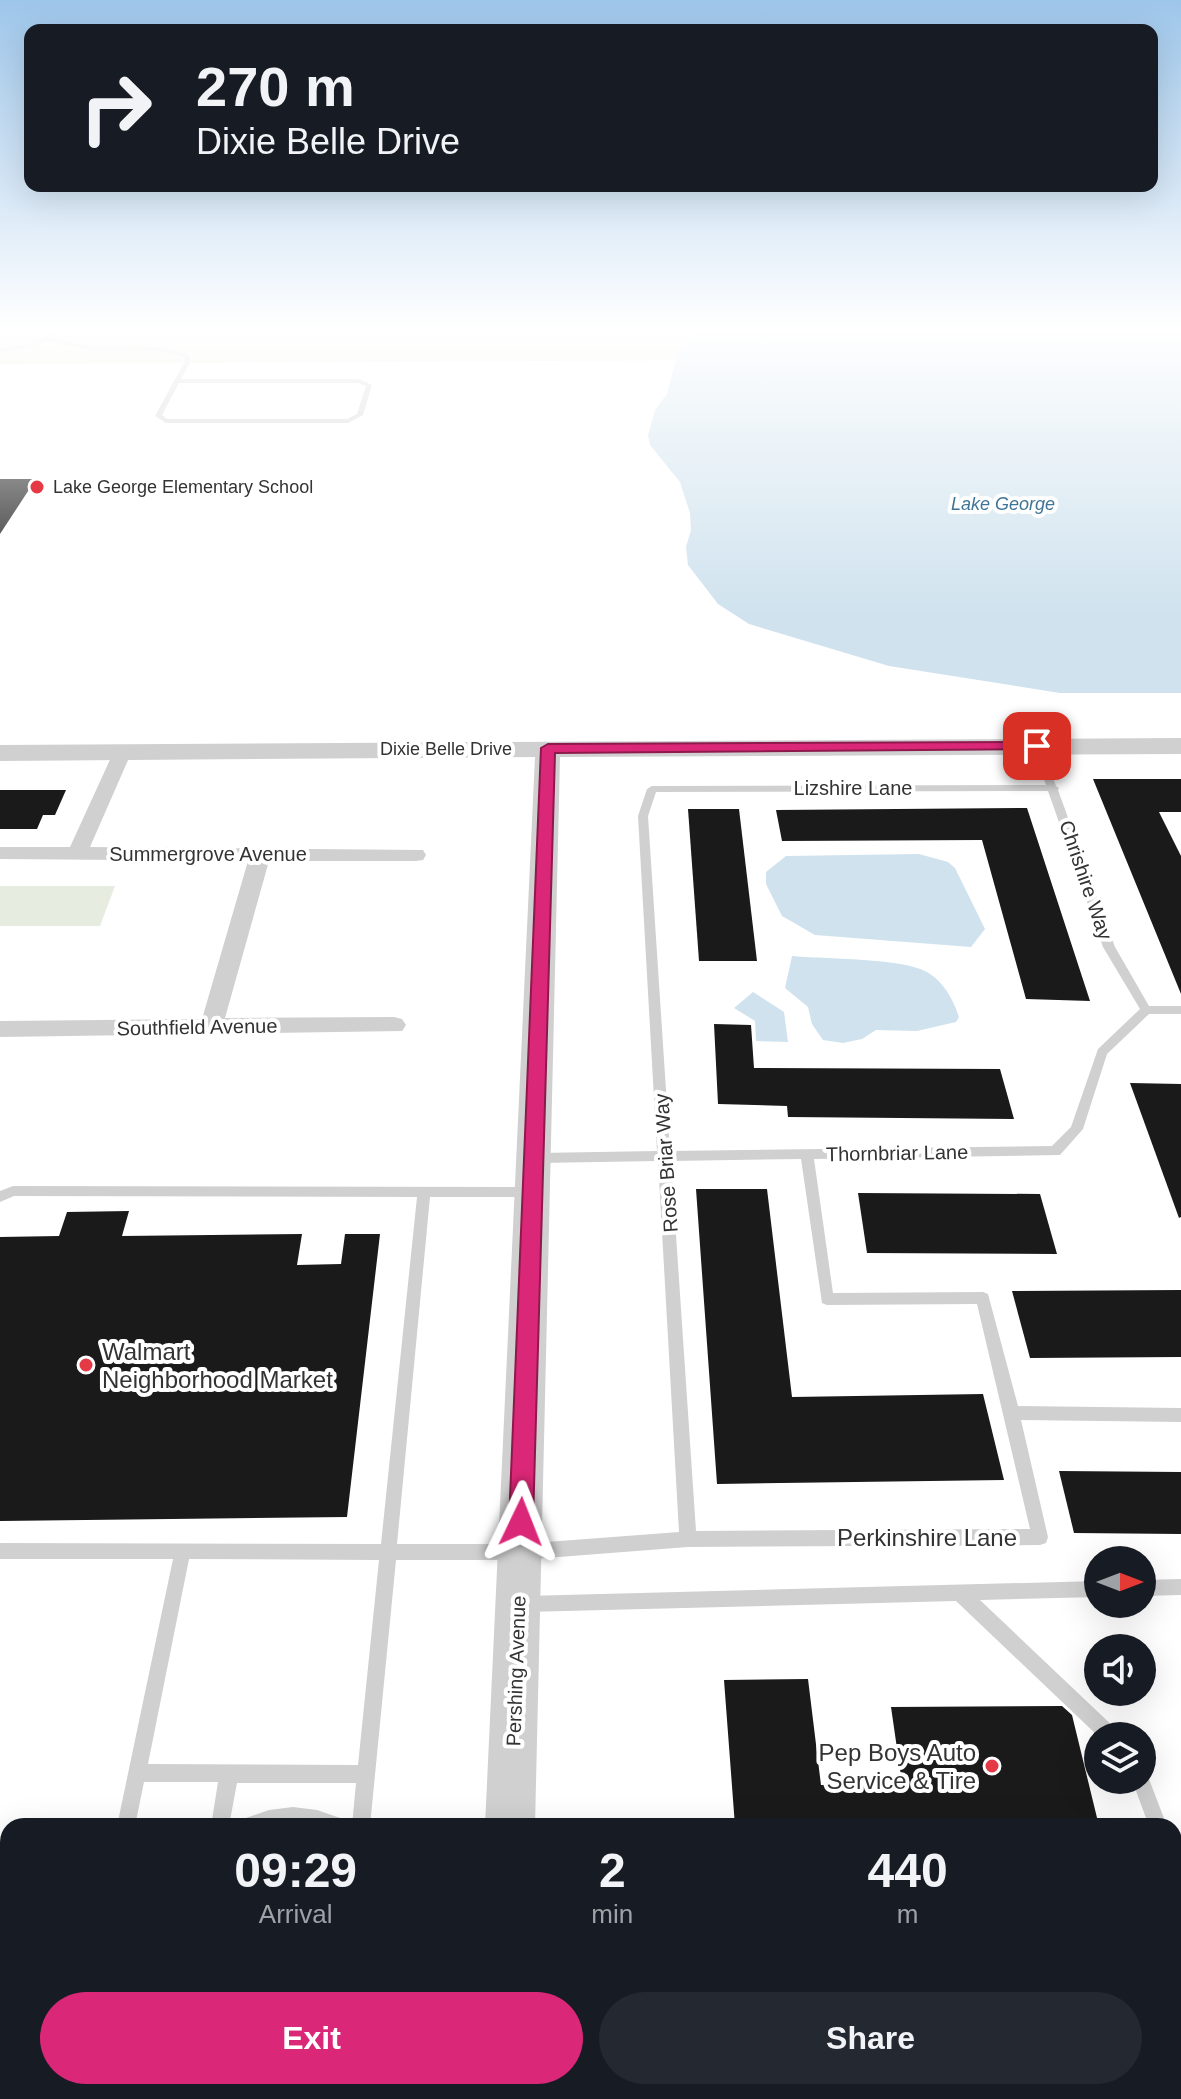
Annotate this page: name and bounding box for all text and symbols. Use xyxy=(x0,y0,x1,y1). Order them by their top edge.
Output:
text: 270 m xyxy=(196,55,355,118)
icon: right xyxy=(64,56,168,160)
text: Dixie Belle Drive xyxy=(196,121,460,162)
place label: Lake George Elementary School xyxy=(53,477,313,497)
marker: Lake George Elementary School xyxy=(28,478,46,496)
water label: Lake George xyxy=(951,494,1055,514)
pin xyxy=(1003,712,1071,780)
icon: arrive xyxy=(1015,724,1059,768)
street label: Dixie Belle Drive xyxy=(380,739,512,759)
street label: Lizshire Lane xyxy=(794,777,912,799)
street label: Chrishire Way xyxy=(1055,817,1117,943)
street label: Summergrove Avenue xyxy=(109,843,307,865)
street label: Southfield Avenue xyxy=(116,1015,278,1039)
street label: Rose Briar Way xyxy=(650,1093,682,1233)
street label: Thornbriar Lane xyxy=(826,1141,968,1165)
place label: Walmart Neighborhood Market xyxy=(102,1338,333,1393)
marker: Walmart Neighborhood Market xyxy=(77,1356,95,1374)
position arrow xyxy=(479,1480,563,1564)
street label: Perkinshire Lane xyxy=(837,1524,1017,1551)
north arrow xyxy=(1084,1546,1156,1618)
map controls xyxy=(1084,1546,1156,1794)
street label: Pershing Avenue xyxy=(502,1595,530,1747)
button: sound xyxy=(1084,1634,1156,1706)
button: layers xyxy=(1084,1722,1156,1794)
place label: Pep Boys Auto Service & Tire xyxy=(819,1739,976,1794)
marker: Pep Boys Auto Service & Tire xyxy=(983,1757,1001,1775)
text: 09:29 xyxy=(234,1844,357,1897)
text: 2 xyxy=(599,1844,626,1897)
text: 440 xyxy=(868,1844,948,1897)
text: Arrival xyxy=(259,1899,333,1929)
text: min xyxy=(591,1899,633,1929)
text: m xyxy=(897,1899,918,1929)
button: Exit xyxy=(40,1992,583,2084)
button: Share xyxy=(599,1992,1142,2084)

